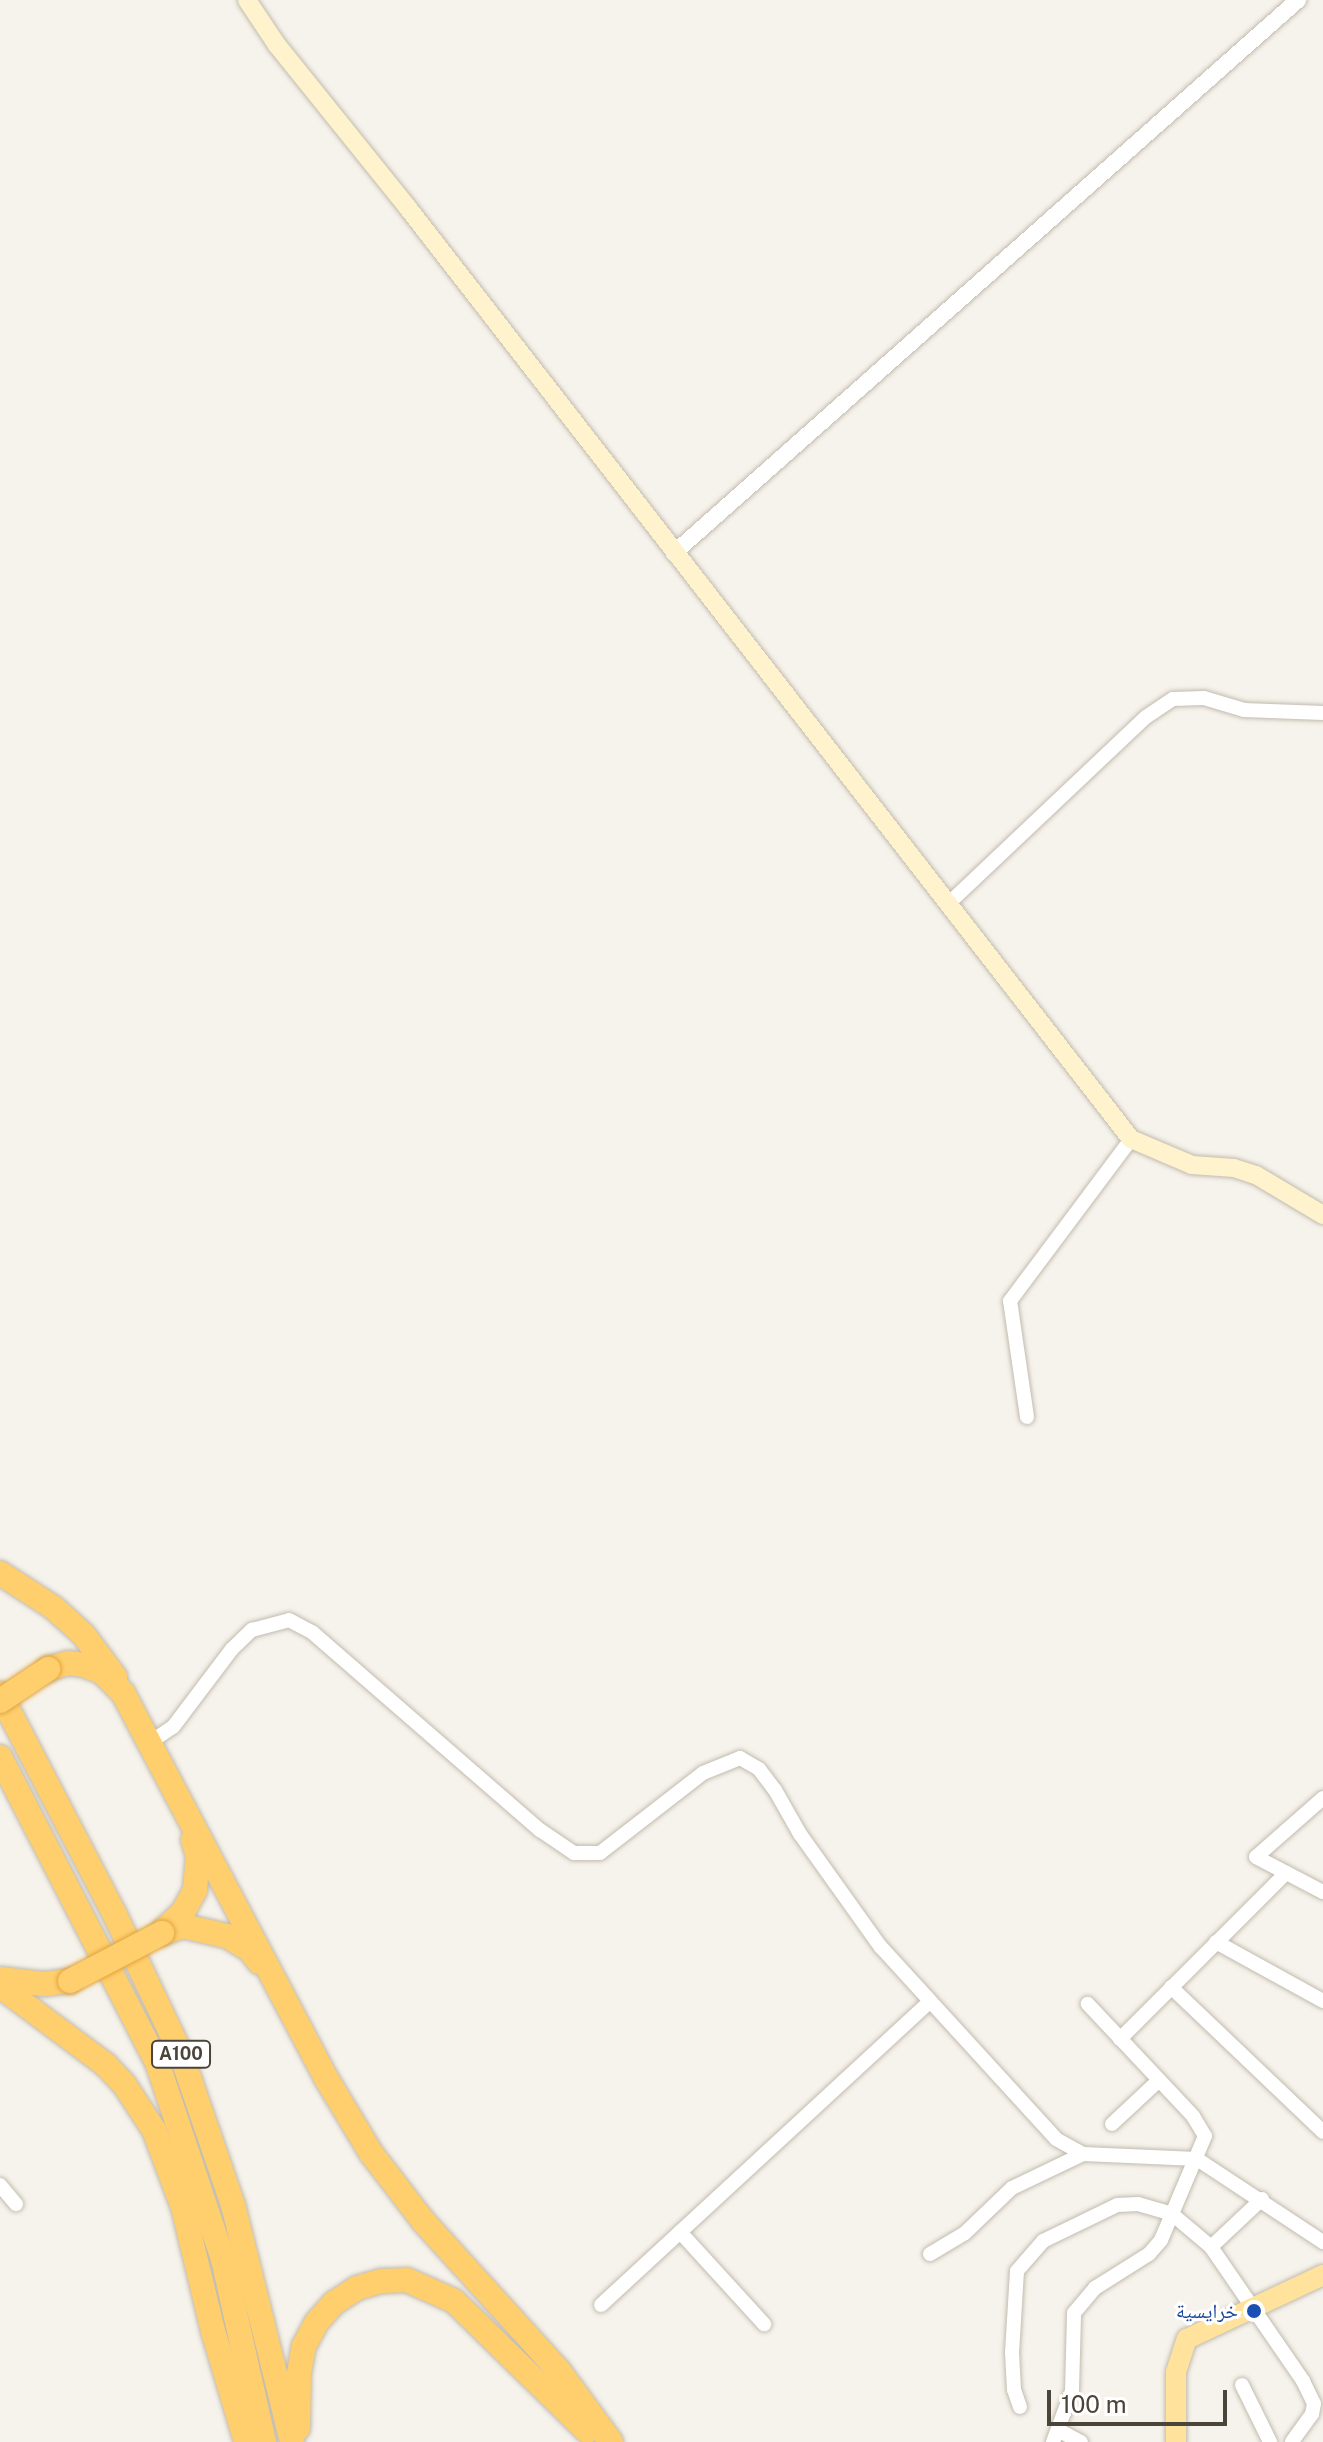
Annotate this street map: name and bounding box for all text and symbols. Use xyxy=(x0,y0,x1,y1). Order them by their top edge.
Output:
road number: A100 xyxy=(151,2040,211,2068)
place label: خرايسية xyxy=(1176,2299,1238,2323)
marker: خرايسية xyxy=(1245,2302,1263,2320)
scale bar xyxy=(1051,2374,1231,2424)
text: 100 m xyxy=(1061,2390,1127,2418)

